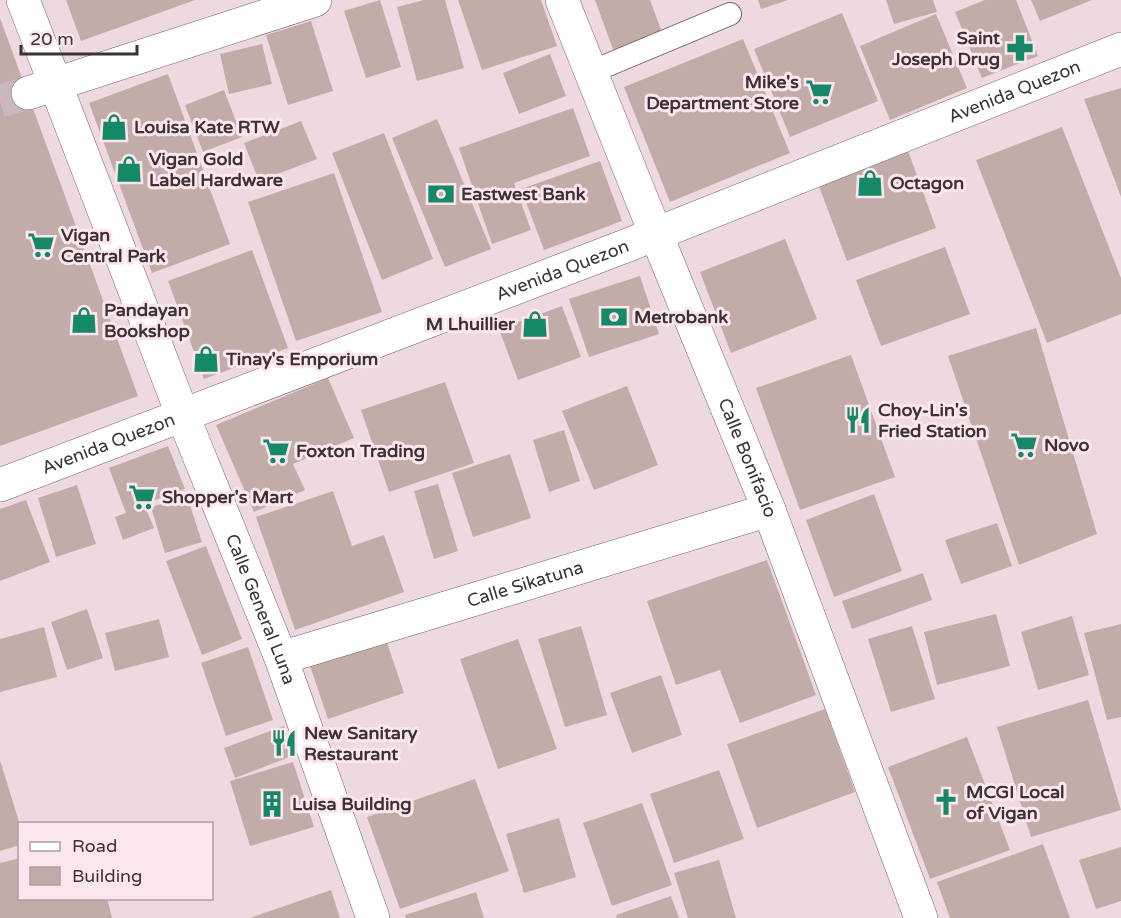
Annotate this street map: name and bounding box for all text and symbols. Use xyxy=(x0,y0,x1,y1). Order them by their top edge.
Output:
scale bar xyxy=(21,18,136,56)
place label: Saint Joseph Drug xyxy=(891,27,1000,70)
text: 20 m xyxy=(30,28,74,50)
pharmacy icon: Saint Joseph Drug xyxy=(1005,33,1035,63)
street label: Avenida Quezon xyxy=(945,55,1084,128)
place label: Mike's Department Store xyxy=(646,71,799,114)
supermarket icon: Mike's Department Store xyxy=(804,77,834,107)
shop icon: Louisa Kate RTW xyxy=(99,112,129,142)
place label: Louisa Kate RTW xyxy=(134,116,281,138)
place label: Vigan Gold Label Hardware xyxy=(149,148,283,191)
shop icon: Vigan Gold Label Hardware xyxy=(114,154,144,184)
shop icon: Octagon xyxy=(855,168,885,198)
place label: Octagon xyxy=(890,172,964,194)
bank icon: Eastwest Bank xyxy=(426,179,456,209)
place label: Eastwest Bank xyxy=(461,183,586,205)
place label: Vigan Central Park xyxy=(61,224,166,267)
supermarket icon: Vigan Central Park xyxy=(26,230,56,260)
street label: Avenida Quezon xyxy=(493,235,632,305)
place label: Pandayan Bookshop xyxy=(104,299,190,342)
bank icon: Metrobank xyxy=(599,302,629,332)
shop icon: Pandayan Bookshop xyxy=(69,305,99,335)
place label: Metrobank xyxy=(634,306,728,328)
shop icon: M Lhuillier xyxy=(520,309,550,339)
place label: M Lhuillier xyxy=(426,313,516,335)
shop icon: Tinay's Emporium xyxy=(191,344,221,374)
place label: Tinay's Emporium xyxy=(225,348,378,370)
street label: Calle Bonifacio xyxy=(713,395,782,521)
place label: Choy-Lin's Fried Station xyxy=(878,399,987,442)
restaurant icon: Choy-Lin's Fried Station xyxy=(843,405,873,435)
street label: Avenida Quezon xyxy=(39,408,178,479)
supermarket icon: Novo xyxy=(1009,430,1039,460)
place label: Novo xyxy=(1044,434,1089,456)
supermarket icon: Foxton Trading xyxy=(261,436,291,466)
place label: Foxton Trading xyxy=(296,440,425,462)
supermarket icon: Shopper's Mart xyxy=(127,482,157,512)
place label: Shopper's Mart xyxy=(162,486,293,508)
street label: Calle General Luna xyxy=(221,531,300,687)
street label: Calle Sikatuna xyxy=(464,556,586,612)
place label: New Sanitary Restaurant xyxy=(304,722,418,765)
restaurant icon: New Sanitary Restaurant xyxy=(269,728,299,758)
place label: MCGI Local of Vigan xyxy=(966,781,1064,824)
church icon: MCGI Local of Vigan xyxy=(931,787,961,817)
building icon: Luisa Building xyxy=(257,789,287,819)
place label: Luisa Building xyxy=(292,793,412,815)
legend xyxy=(18,822,213,900)
text: Road xyxy=(72,835,117,857)
text: Building xyxy=(72,865,142,887)

